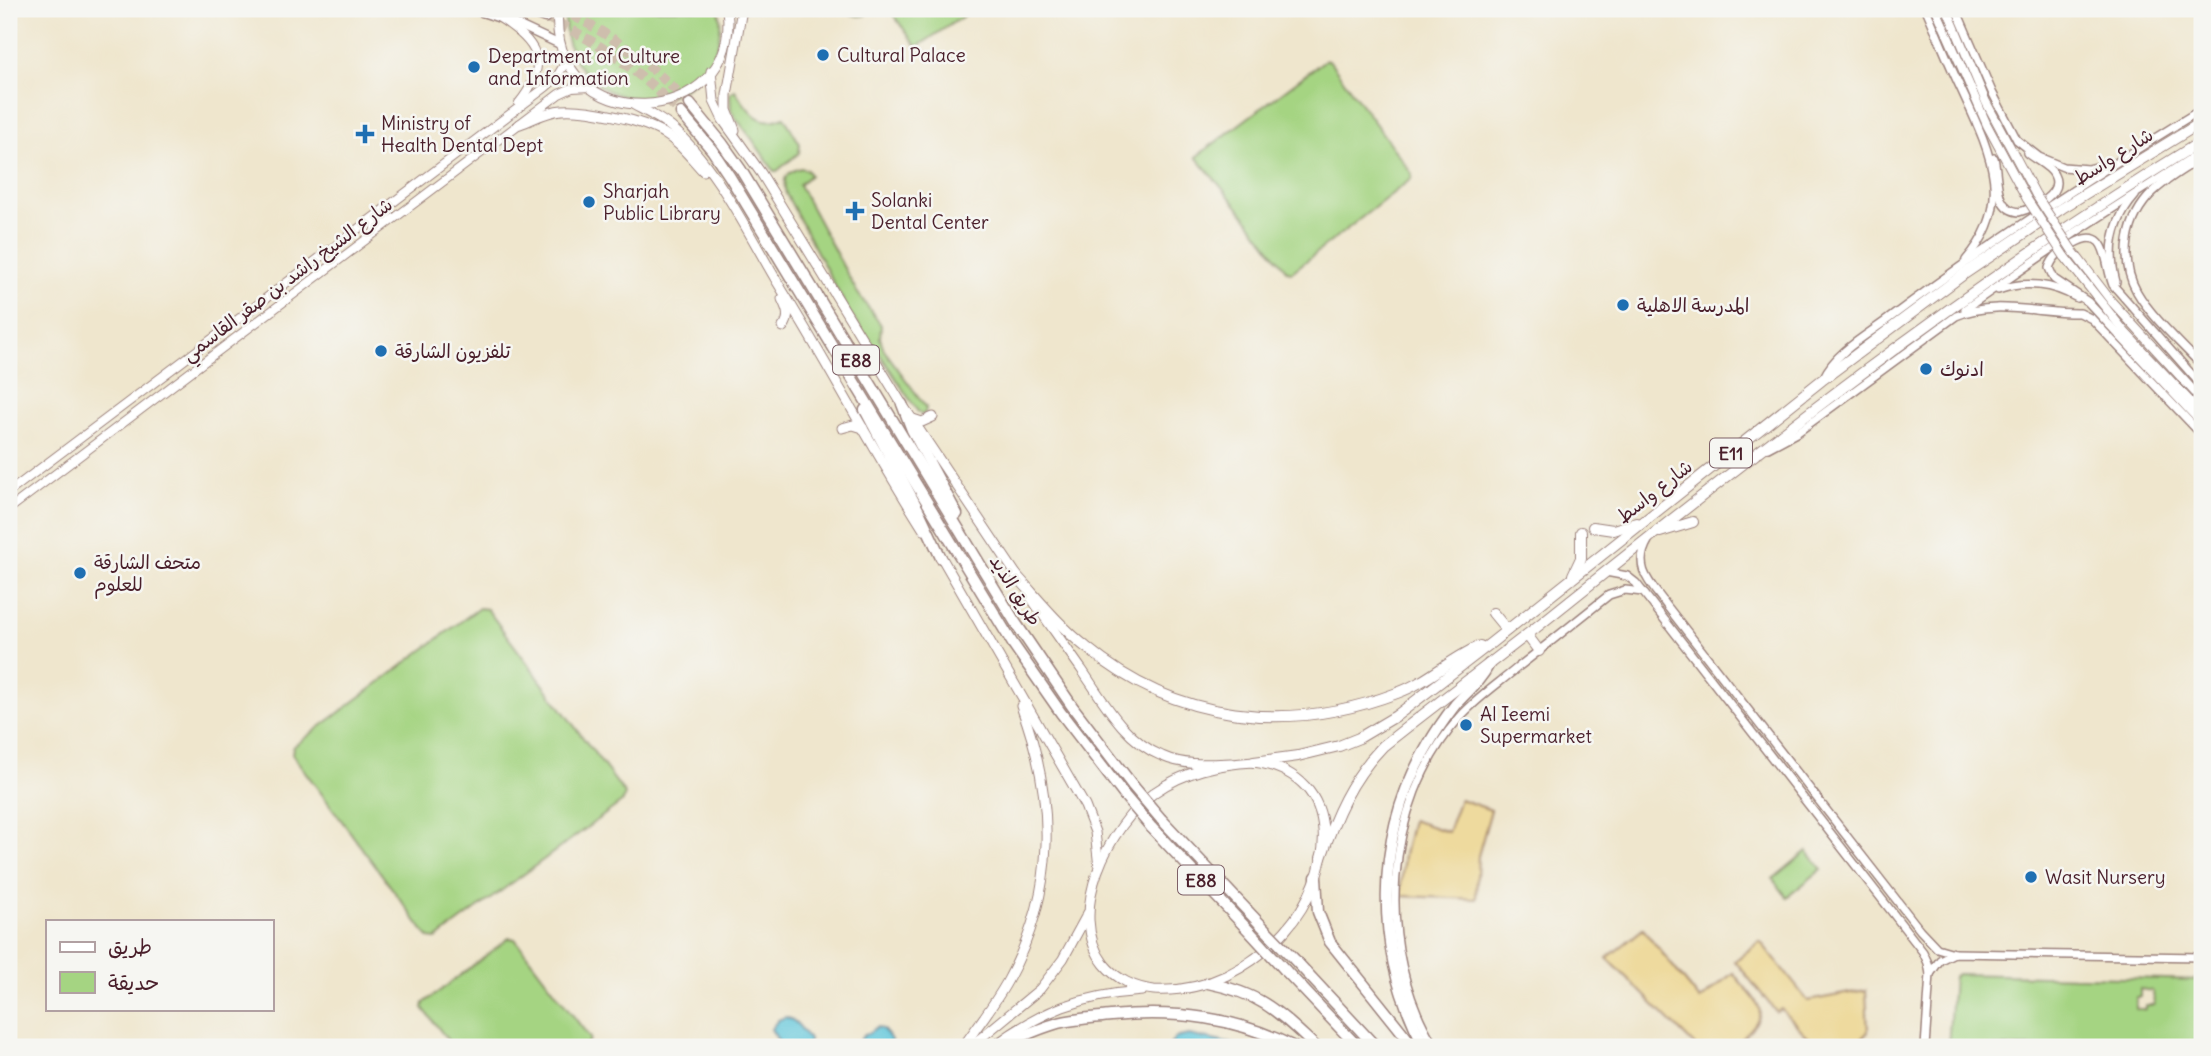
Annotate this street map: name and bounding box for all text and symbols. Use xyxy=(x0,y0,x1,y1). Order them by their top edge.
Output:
place label: Cultural Palace xyxy=(837,43,966,67)
place label: Department of Culture and Information xyxy=(488,44,680,90)
marker: Cultural Palace xyxy=(815,47,831,63)
marker: Department of Culture and Information xyxy=(466,59,482,75)
place label: Ministry of Health Dental Dept xyxy=(381,111,543,157)
street label: شارع واسط xyxy=(2069,122,2159,192)
marker: Ministry of Health Dental Dept xyxy=(355,124,375,144)
place label: Sharjah Public Library xyxy=(603,179,721,225)
place label: Solanki Dental Center xyxy=(871,188,989,234)
street label: شارع الشيخ راشد بن صقر القاسمي xyxy=(177,192,400,370)
marker: Sharjah Public Library xyxy=(581,194,597,210)
marker: Solanki Dental Center xyxy=(845,201,865,221)
place label: المدرسة الاهلية xyxy=(1637,293,1749,317)
marker: المدرسة الاهلية xyxy=(1615,297,1631,313)
place label: تلفزيون الشارقة xyxy=(395,339,511,364)
marker: تلفزيون الشارقة xyxy=(373,343,389,359)
road number: E88 xyxy=(833,346,879,374)
place label: ادنوك xyxy=(1940,357,1984,381)
marker: ادنوك xyxy=(1918,361,1934,377)
road number: E11 xyxy=(1710,438,1752,467)
street label: شارع واسط xyxy=(1611,454,1698,530)
place label: متحف الشارقة للعلوم xyxy=(94,550,201,599)
street label: طريق الذيد xyxy=(985,550,1047,630)
marker: متحف الشارقة للعلوم xyxy=(72,565,88,581)
place label: Al Ieemi Supermarket xyxy=(1480,702,1592,748)
marker: Al Ieemi Supermarket xyxy=(1458,717,1474,733)
place label: Wasit Nursery xyxy=(2045,865,2166,889)
road number: E88 xyxy=(1178,866,1224,894)
marker: Wasit Nursery xyxy=(2023,869,2039,885)
legend xyxy=(46,920,273,1010)
text: طريق xyxy=(108,933,152,960)
text: حديقة xyxy=(108,969,159,996)

